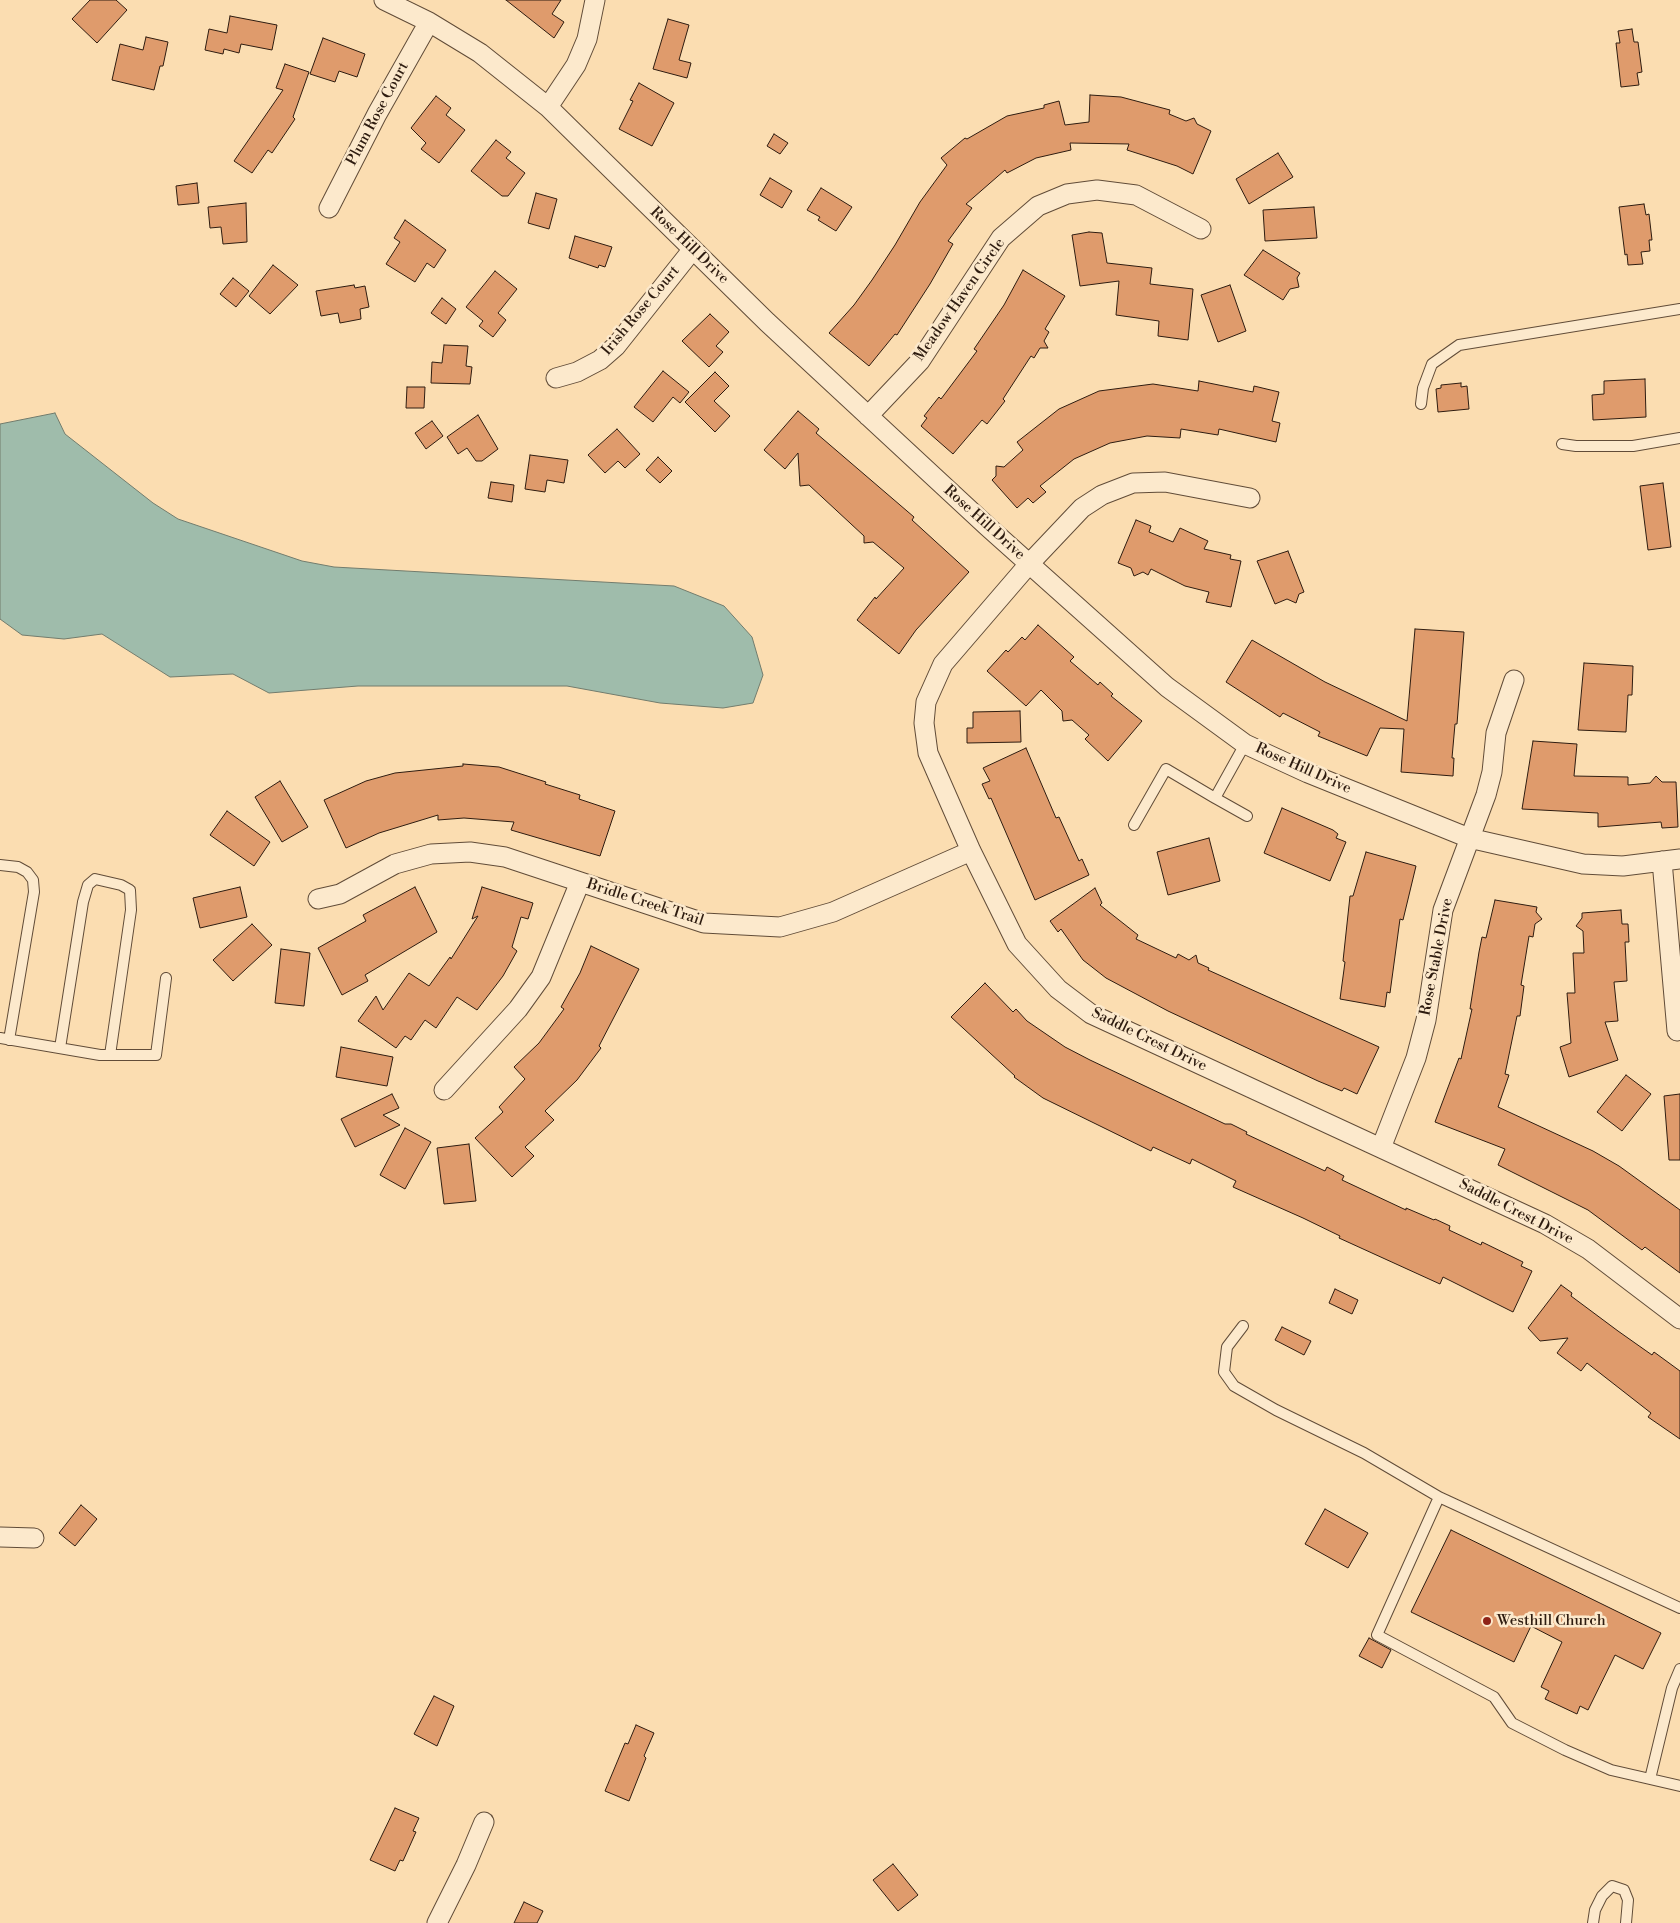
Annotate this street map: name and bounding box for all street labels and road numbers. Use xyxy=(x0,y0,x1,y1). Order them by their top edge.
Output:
street label: Plum Rose Court xyxy=(343,59,413,169)
street label: Rose Hill Drive xyxy=(646,204,732,288)
street label: Meadow Haven Circle xyxy=(911,235,1009,365)
street label: Irish Rose Court xyxy=(598,263,684,359)
street label: Rose Hill Drive xyxy=(940,482,1028,564)
street label: Rose Hill Drive xyxy=(1252,740,1354,798)
street label: Bridle Creek Trail xyxy=(584,876,706,930)
street label: Rose Stable Drive xyxy=(1417,897,1457,1017)
street label: Saddle Crest Drive xyxy=(1088,1004,1210,1076)
street label: Saddle Crest Drive xyxy=(1456,1175,1576,1249)

